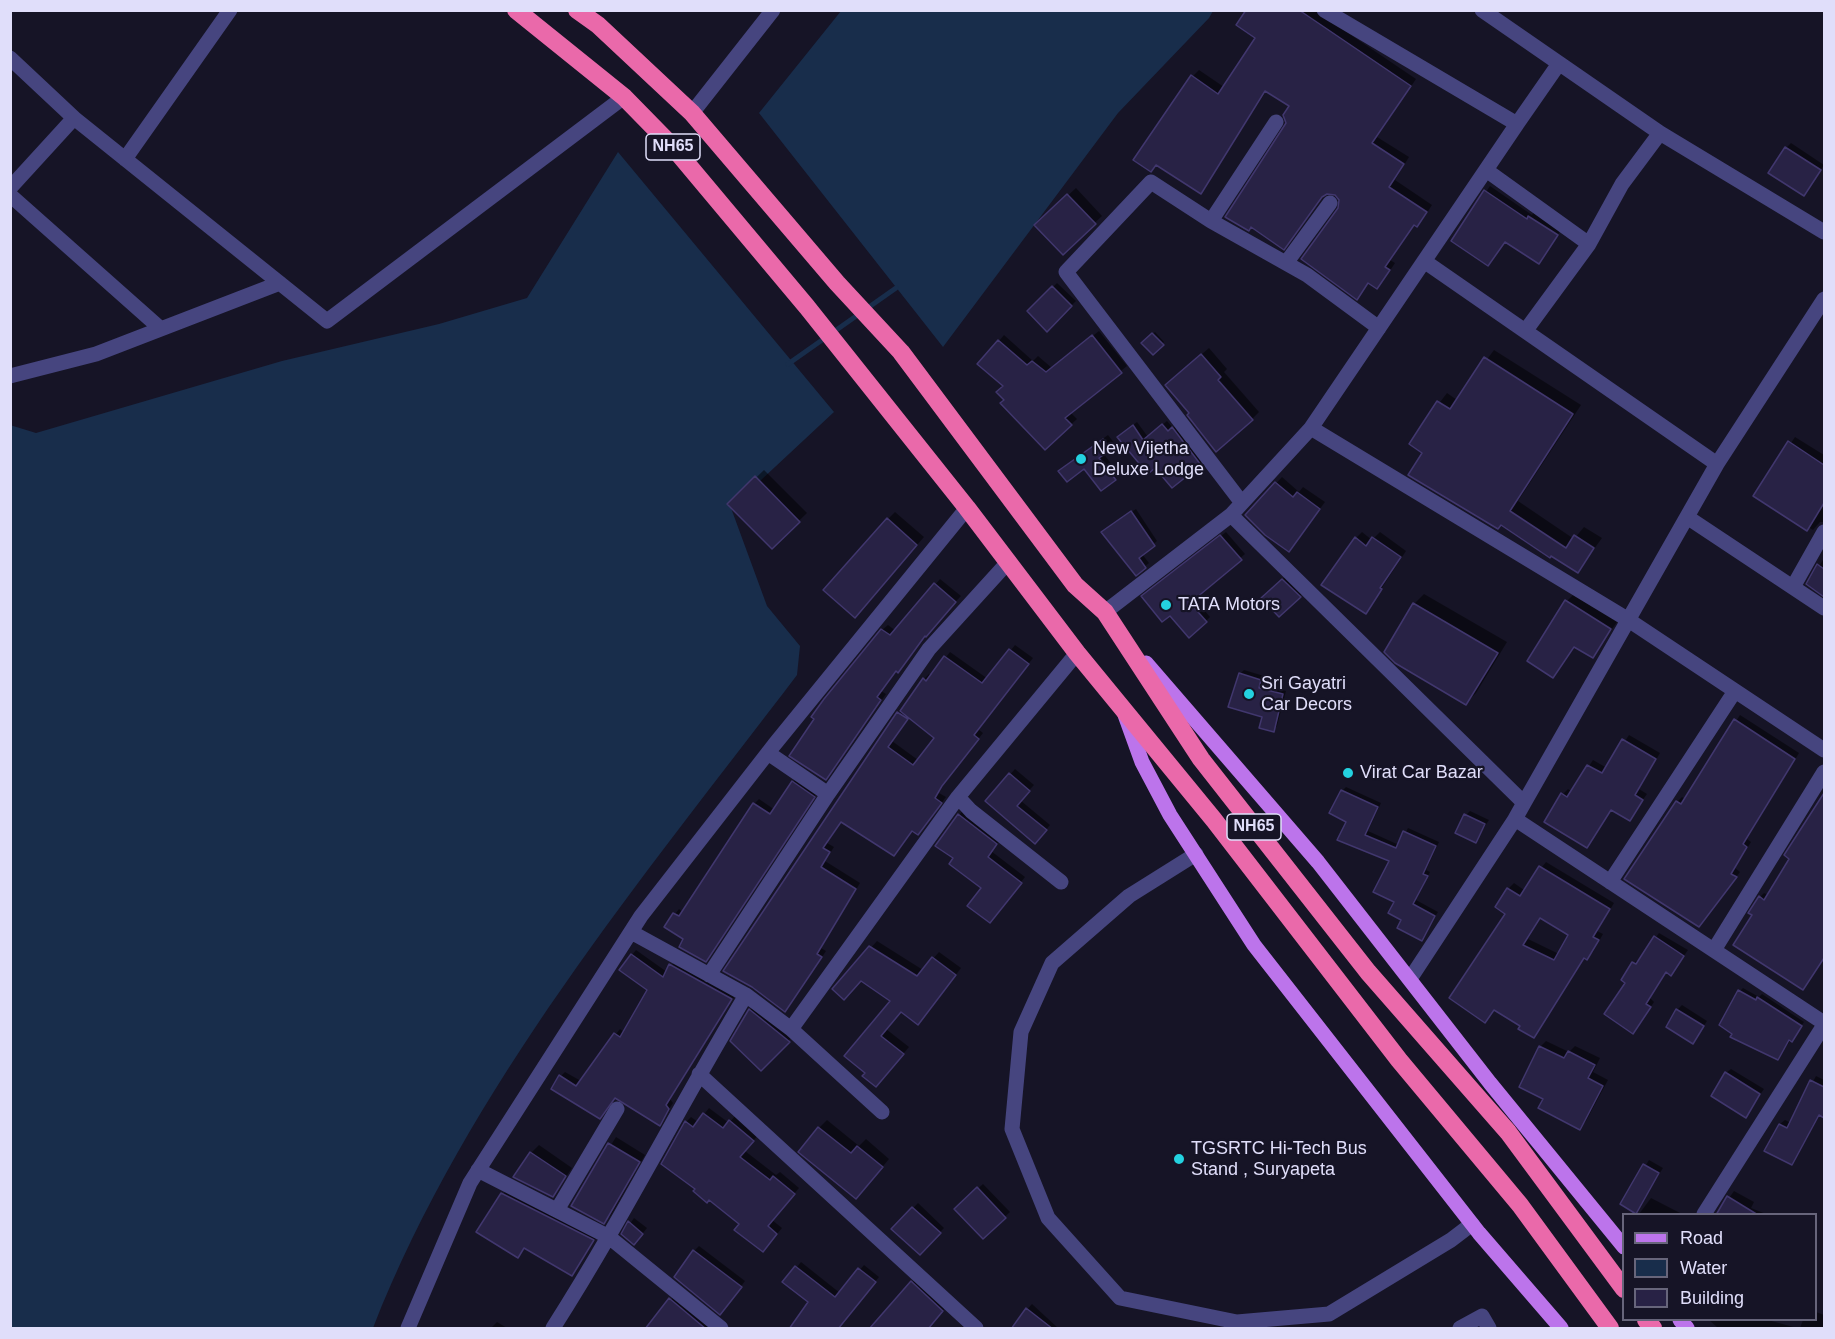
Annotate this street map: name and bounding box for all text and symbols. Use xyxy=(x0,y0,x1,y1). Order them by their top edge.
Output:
road number: NH65 xyxy=(646,134,700,160)
place label: New Vijetha Deluxe Lodge xyxy=(1093,438,1204,480)
marker: New Vijetha Deluxe Lodge xyxy=(1074,452,1088,466)
place label: TATA Motors xyxy=(1178,594,1280,616)
marker: TATA Motors xyxy=(1159,598,1173,612)
place label: Sri Gayatri Car Decors xyxy=(1261,673,1352,716)
marker: Sri Gayatri Car Decors xyxy=(1242,687,1256,701)
place label: Virat Car Bazar xyxy=(1360,762,1483,784)
marker: Virat Car Bazar xyxy=(1341,766,1355,780)
road number: NH65 xyxy=(1227,814,1281,840)
place label: TGSRTC Hi-Tech Bus Stand , Suryapeta xyxy=(1191,1138,1367,1180)
marker: TGSRTC Hi-Tech Bus Stand , Suryapeta xyxy=(1172,1152,1186,1166)
legend xyxy=(1622,1213,1817,1321)
text: Road xyxy=(1680,1228,1723,1248)
text: Water xyxy=(1680,1258,1727,1278)
text: Building xyxy=(1680,1288,1744,1308)

